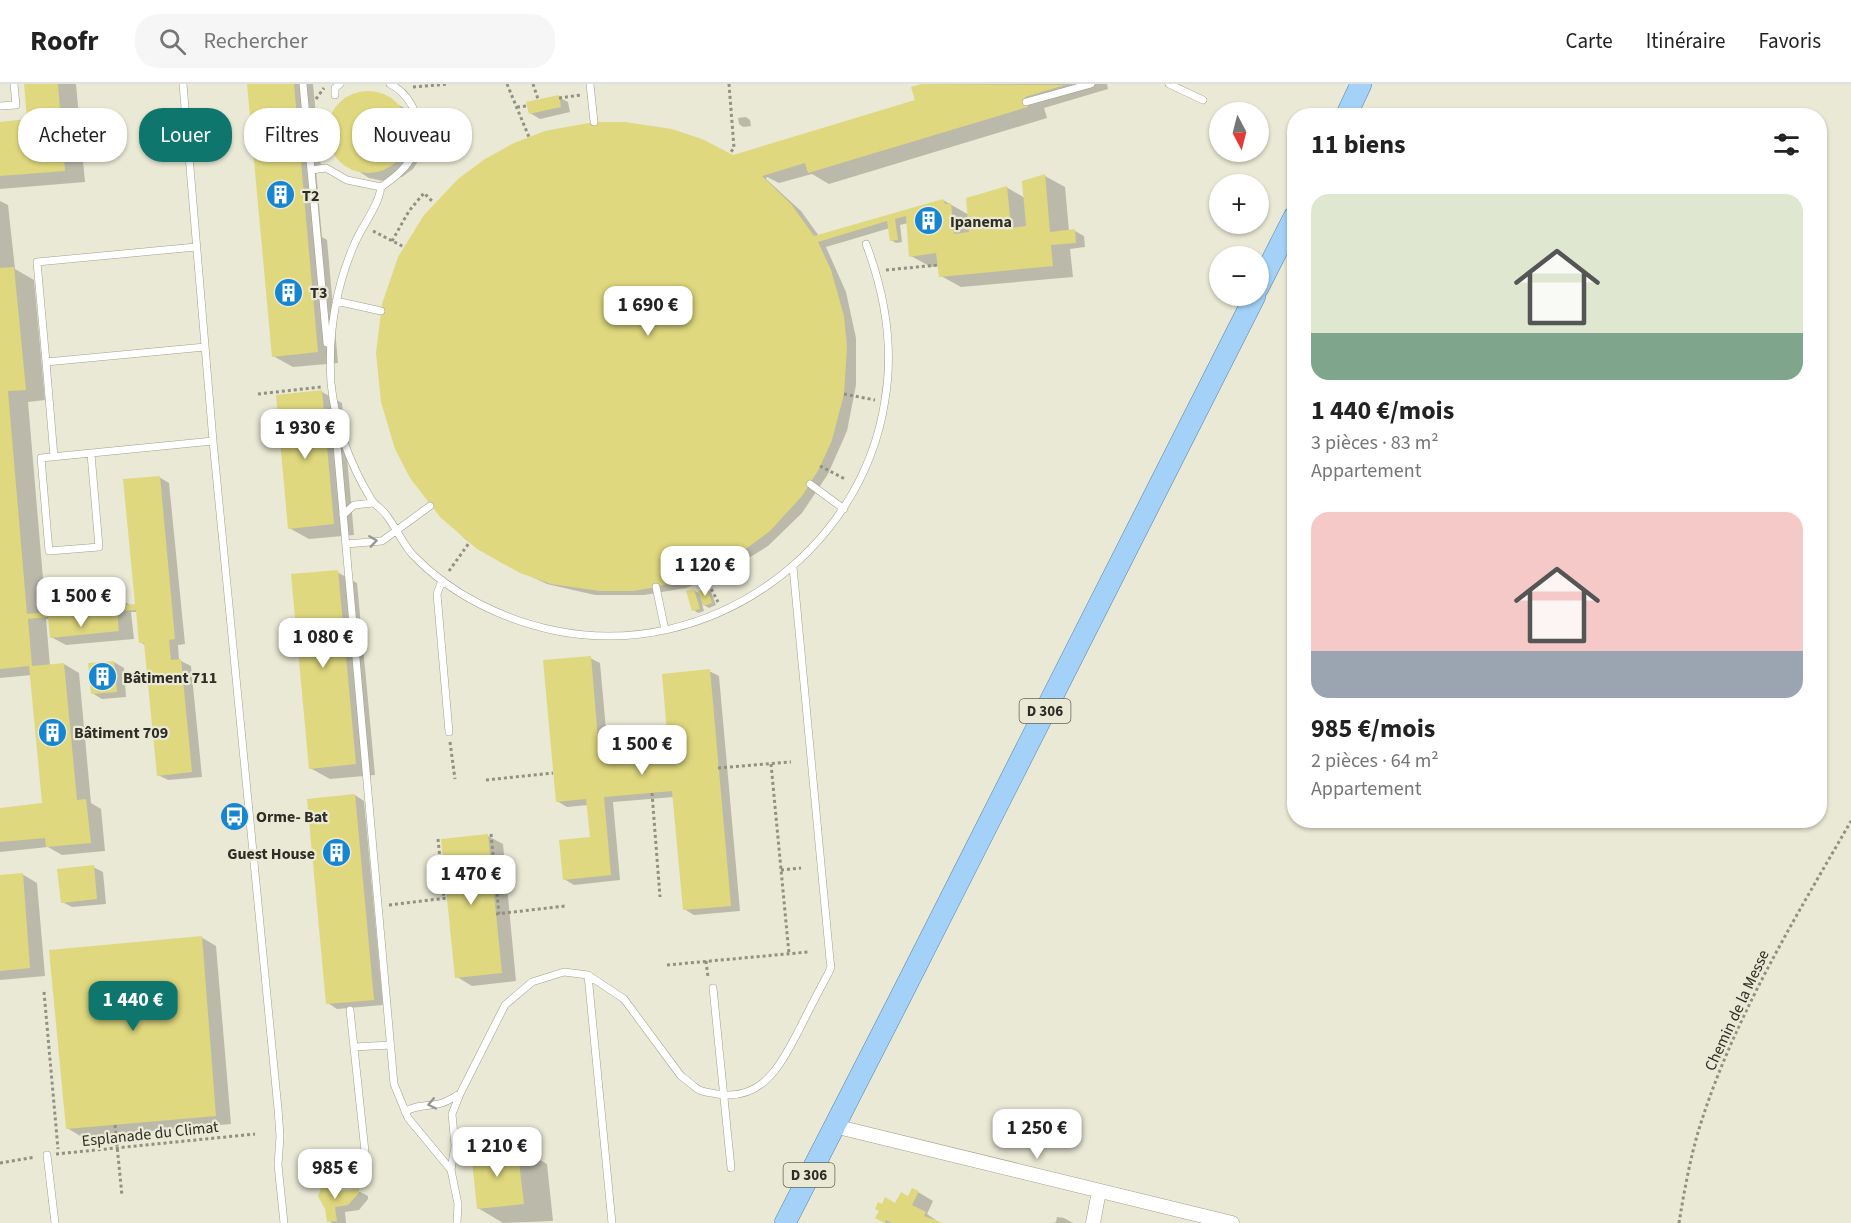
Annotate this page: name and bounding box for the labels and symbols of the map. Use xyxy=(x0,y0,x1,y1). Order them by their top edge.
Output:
north arrow xyxy=(1209,102,1269,162)
building icon: T2 xyxy=(265,179,297,211)
place label: T2 xyxy=(302,185,319,207)
building icon: Ipanema xyxy=(913,205,945,237)
place label: Ipanema xyxy=(950,211,1012,233)
building icon: T3 xyxy=(273,276,305,308)
place label: T3 xyxy=(310,282,327,304)
pin: 1 690 € xyxy=(593,286,703,337)
pin: 1 930 € xyxy=(250,409,360,460)
one-way arrow xyxy=(368,536,377,548)
pin: 1 120 € xyxy=(650,546,760,597)
pin: 1 500 € xyxy=(26,577,136,628)
pin: 1 080 € xyxy=(268,618,378,669)
building icon: Bâtiment 711 xyxy=(86,661,118,693)
place label: Bâtiment 711 xyxy=(123,667,217,689)
road number: D 306 xyxy=(1020,699,1070,723)
building icon: Bâtiment 709 xyxy=(37,716,69,748)
place label: Bâtiment 709 xyxy=(74,722,168,744)
pin: 1 500 € xyxy=(587,725,697,776)
bus stop icon: Orme- Bat xyxy=(219,800,251,832)
place label: Orme- Bat xyxy=(256,806,328,828)
building icon: Guest House xyxy=(320,837,352,869)
place label: Guest House xyxy=(227,843,315,865)
pin: 1 470 € xyxy=(416,855,526,906)
street label: Chemin de la Messe xyxy=(1699,946,1775,1075)
pin: 1 440 € xyxy=(78,981,188,1032)
one-way arrow xyxy=(428,1097,438,1110)
pin: 1 250 € xyxy=(982,1109,1092,1160)
street label: Esplanade du Climat xyxy=(81,1116,220,1152)
pin: 1 210 € xyxy=(442,1127,552,1178)
pin: 985 € xyxy=(293,1149,377,1200)
road number: D 306 xyxy=(784,1163,834,1187)

